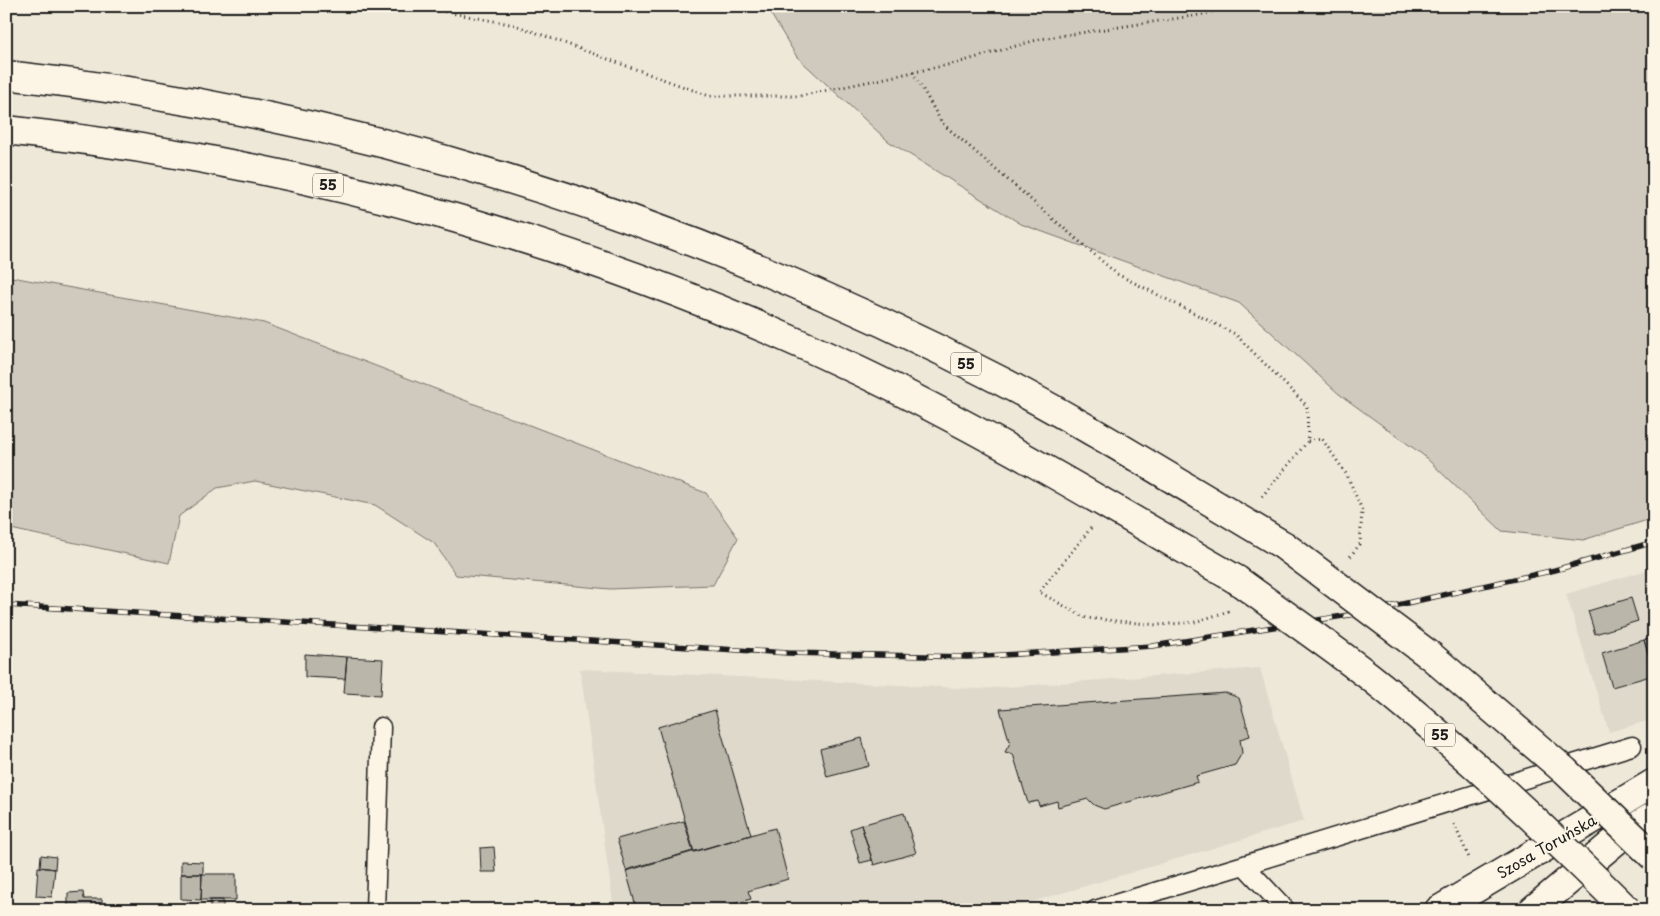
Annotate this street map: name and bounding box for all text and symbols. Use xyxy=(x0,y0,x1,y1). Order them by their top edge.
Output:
road number: 55 xyxy=(313,174,343,196)
road number: 55 xyxy=(951,352,981,376)
road number: 55 xyxy=(1425,724,1455,746)
street label: Szosa Toruńska xyxy=(1492,807,1601,884)

